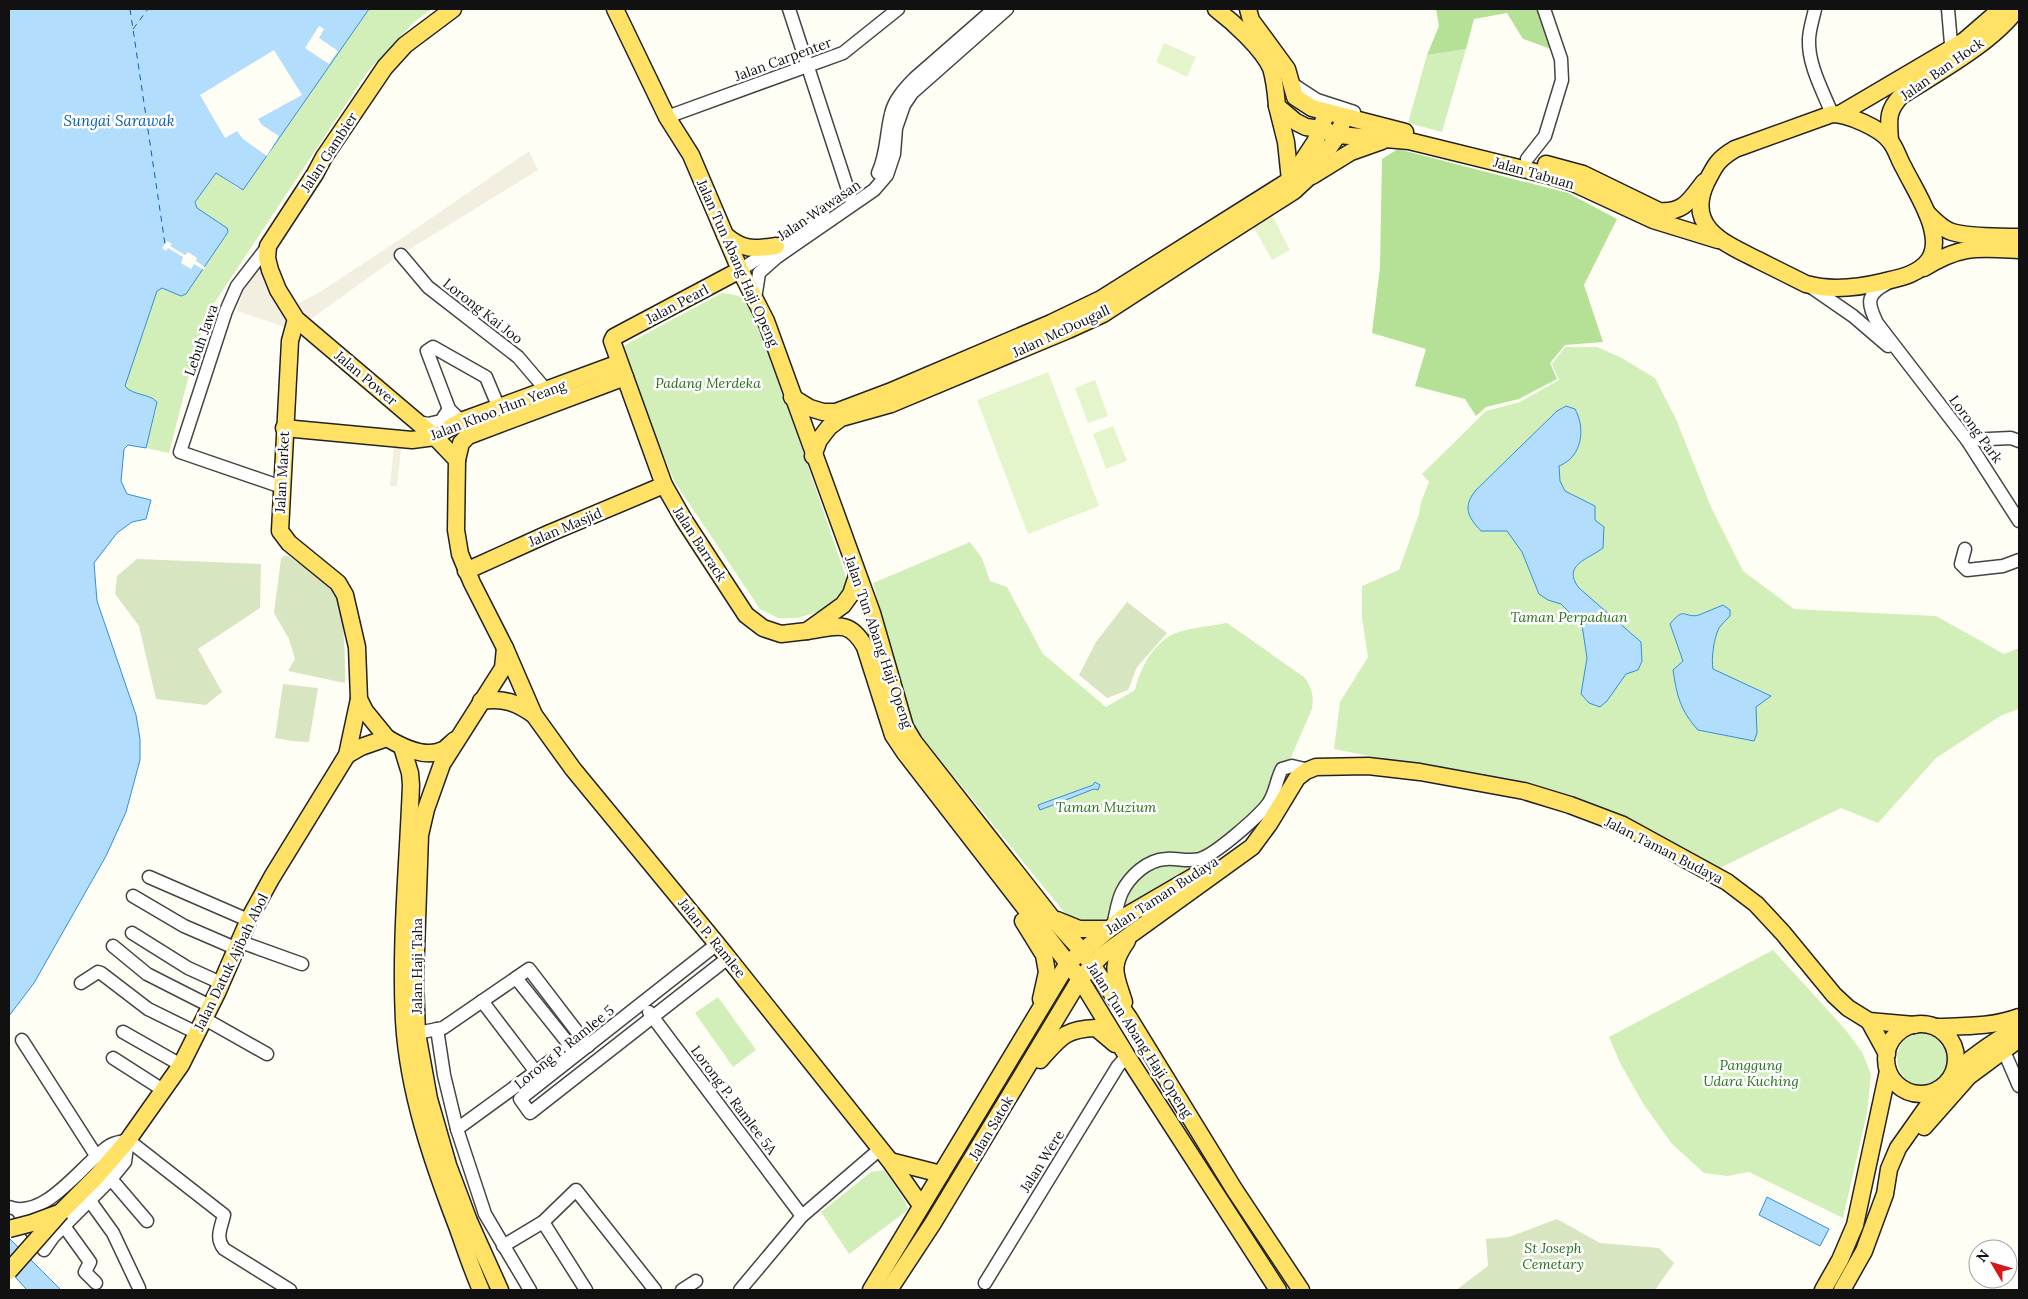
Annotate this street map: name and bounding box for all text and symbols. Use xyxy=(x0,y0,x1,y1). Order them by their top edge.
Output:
street label: Jalan Carpenter xyxy=(731,33,834,85)
street label: Jalan Ban Hock xyxy=(1896,33,1987,105)
street label: Jalan Gambier xyxy=(296,109,361,196)
water label: Sungai Sarawak xyxy=(64,111,175,130)
street label: Jalan Tabuan xyxy=(1490,153,1577,193)
street label: Jalan Wawasan xyxy=(773,175,864,245)
street label: Jalan Tun Abang Haji Openg xyxy=(692,176,783,350)
street label: Lorong Kai Joo xyxy=(440,274,526,348)
street label: Jalan Pearl xyxy=(642,280,712,328)
street label: Jalan McDougall xyxy=(1009,301,1113,362)
street label: Lebuh Jawa xyxy=(180,302,222,378)
street label: Jalan Power xyxy=(330,346,401,409)
park label: Padang Merdeka xyxy=(655,374,761,392)
street label: Jalan Khoo Hun Yeang xyxy=(427,376,569,445)
street label: Lorong Park xyxy=(1945,392,2007,467)
street label: Jalan Market xyxy=(271,430,293,514)
street label: Jalan Barrack xyxy=(669,502,731,585)
street label: Jalan Masjid xyxy=(525,503,604,551)
street label: Jalan Tun Abang Haji Openg xyxy=(841,552,917,731)
park label: Taman Perpaduan xyxy=(1510,608,1628,626)
park label: Taman Muzium xyxy=(1056,798,1157,816)
street label: Jalan Taman Budaya xyxy=(1601,812,1726,888)
street label: Jalan Taman Budaya xyxy=(1102,852,1222,939)
street label: Jalan Datuk Ajibah Abol xyxy=(189,890,272,1035)
street label: Jalan P. Ramlee xyxy=(674,894,750,982)
street label: Jalan Haji Taha xyxy=(408,918,426,1015)
street label: Jalan Tun Abang Haji Openg xyxy=(1083,958,1197,1121)
street label: Lorong P. Ramlee 5 xyxy=(510,1001,618,1093)
street label: Lorong P. Ramlee 5A xyxy=(687,1042,781,1158)
park label: Panggung Udara Kuching xyxy=(1703,1056,1799,1090)
street label: Jalan Satok xyxy=(964,1092,1017,1164)
street label: Jalan Were xyxy=(1015,1126,1068,1196)
park label: St Joseph Cemetary xyxy=(1522,1239,1584,1273)
north arrow xyxy=(1968,1239,2018,1289)
text: N xyxy=(1972,1246,1993,1266)

